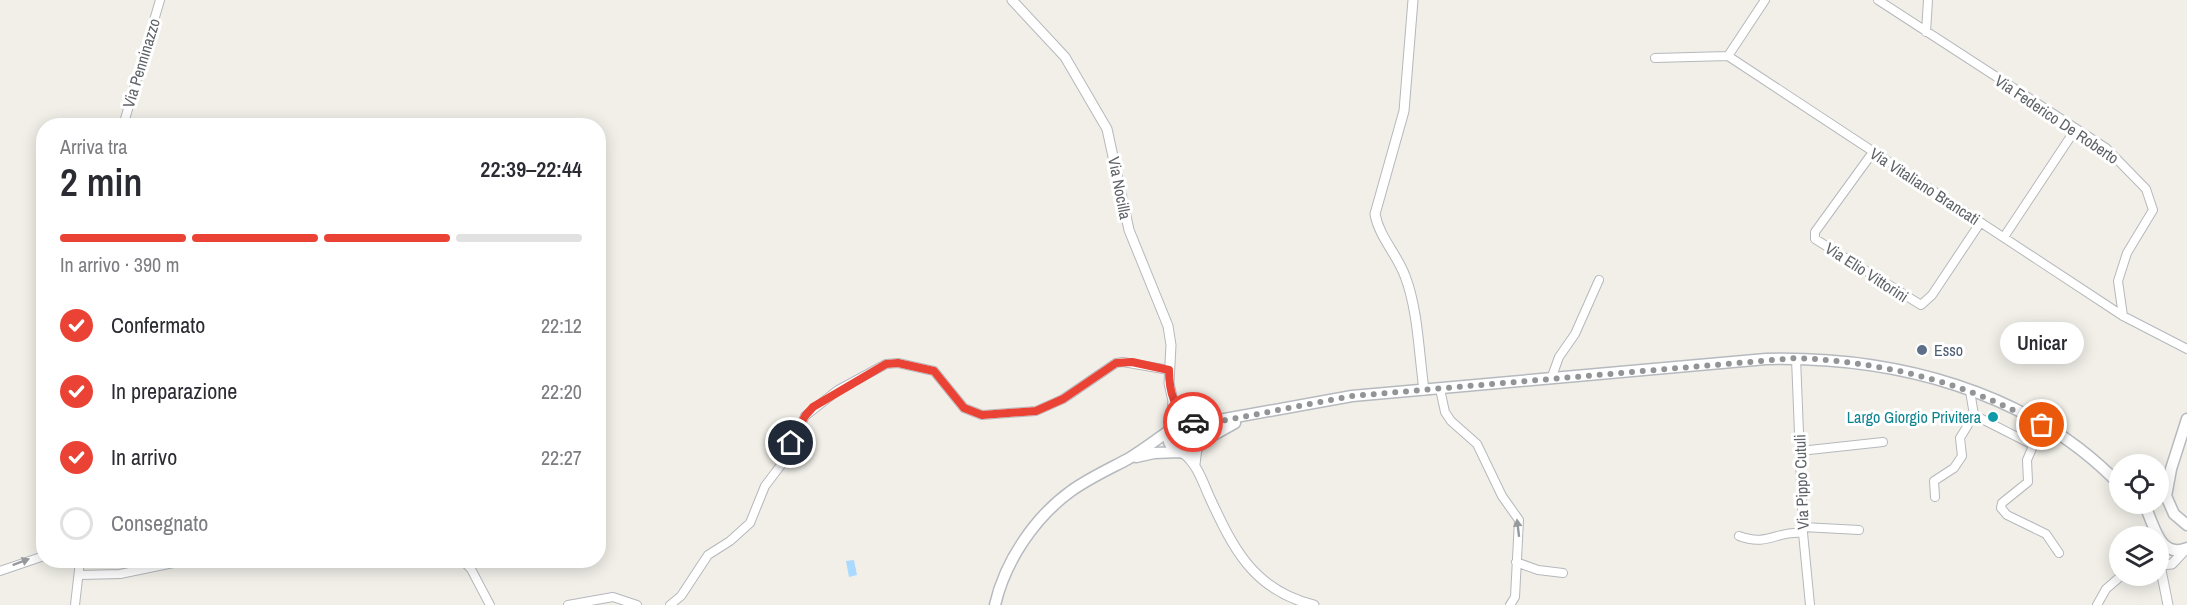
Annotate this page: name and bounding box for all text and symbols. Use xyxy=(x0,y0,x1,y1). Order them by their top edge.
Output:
street label: Via Penninazzo xyxy=(117,16,165,110)
street label: Via Federico De Roberto xyxy=(1991,69,2123,169)
text: Arriva tra xyxy=(60,133,127,160)
street label: Via Vitaliano Brancati xyxy=(1866,142,1984,230)
text: 22:39–22:44 xyxy=(480,154,582,184)
street label: Via Nocilla xyxy=(1103,155,1137,222)
text: 2 min xyxy=(60,156,142,208)
street label: Via Elio Vittorini xyxy=(1821,237,1913,307)
text: In arrivo · 390 m xyxy=(60,251,179,278)
icon: check xyxy=(60,309,93,342)
text: Confermato xyxy=(111,310,205,340)
text: 22:12 xyxy=(541,312,582,339)
callout: Unicar xyxy=(2000,323,2084,365)
text: Unicar xyxy=(2017,329,2067,356)
place label: Esso xyxy=(1934,339,1963,361)
marker: Esso xyxy=(1915,343,1929,357)
icon: check xyxy=(60,375,93,408)
text: In preparazione xyxy=(111,376,237,406)
text: 22:20 xyxy=(541,378,582,405)
courier xyxy=(1163,392,1223,452)
pin xyxy=(2016,399,2067,450)
icon: car xyxy=(1177,406,1210,439)
place label: Largo Giorgio Privitera xyxy=(1847,406,1982,428)
icon: bag xyxy=(2025,408,2058,441)
marker: Largo Giorgio Privitera xyxy=(1986,410,2000,424)
pin xyxy=(765,417,816,468)
icon: home xyxy=(774,426,807,459)
street label: Via Pippo Cutuli xyxy=(1788,434,1814,530)
icon: check xyxy=(60,441,93,474)
text: In arrivo xyxy=(111,442,177,472)
text: 22:27 xyxy=(541,444,582,471)
map controls xyxy=(2109,454,2169,586)
button: locate xyxy=(2109,454,2169,514)
text: Consegnato xyxy=(111,508,208,538)
one-way arrow xyxy=(1513,518,1523,537)
button: layers xyxy=(2109,526,2169,586)
one-way arrow xyxy=(13,557,31,567)

